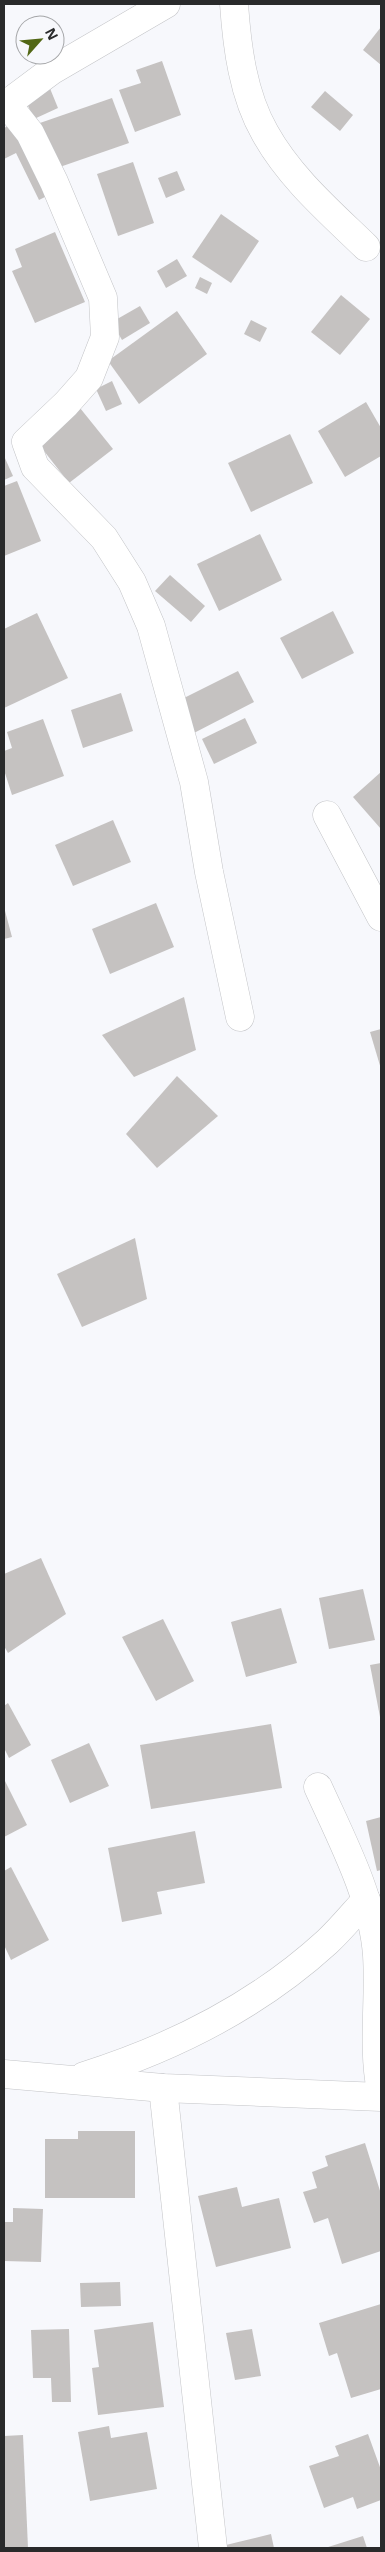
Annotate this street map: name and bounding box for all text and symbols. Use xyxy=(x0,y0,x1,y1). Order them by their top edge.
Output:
north arrow xyxy=(15,15,65,65)
text: N xyxy=(41,24,63,43)

